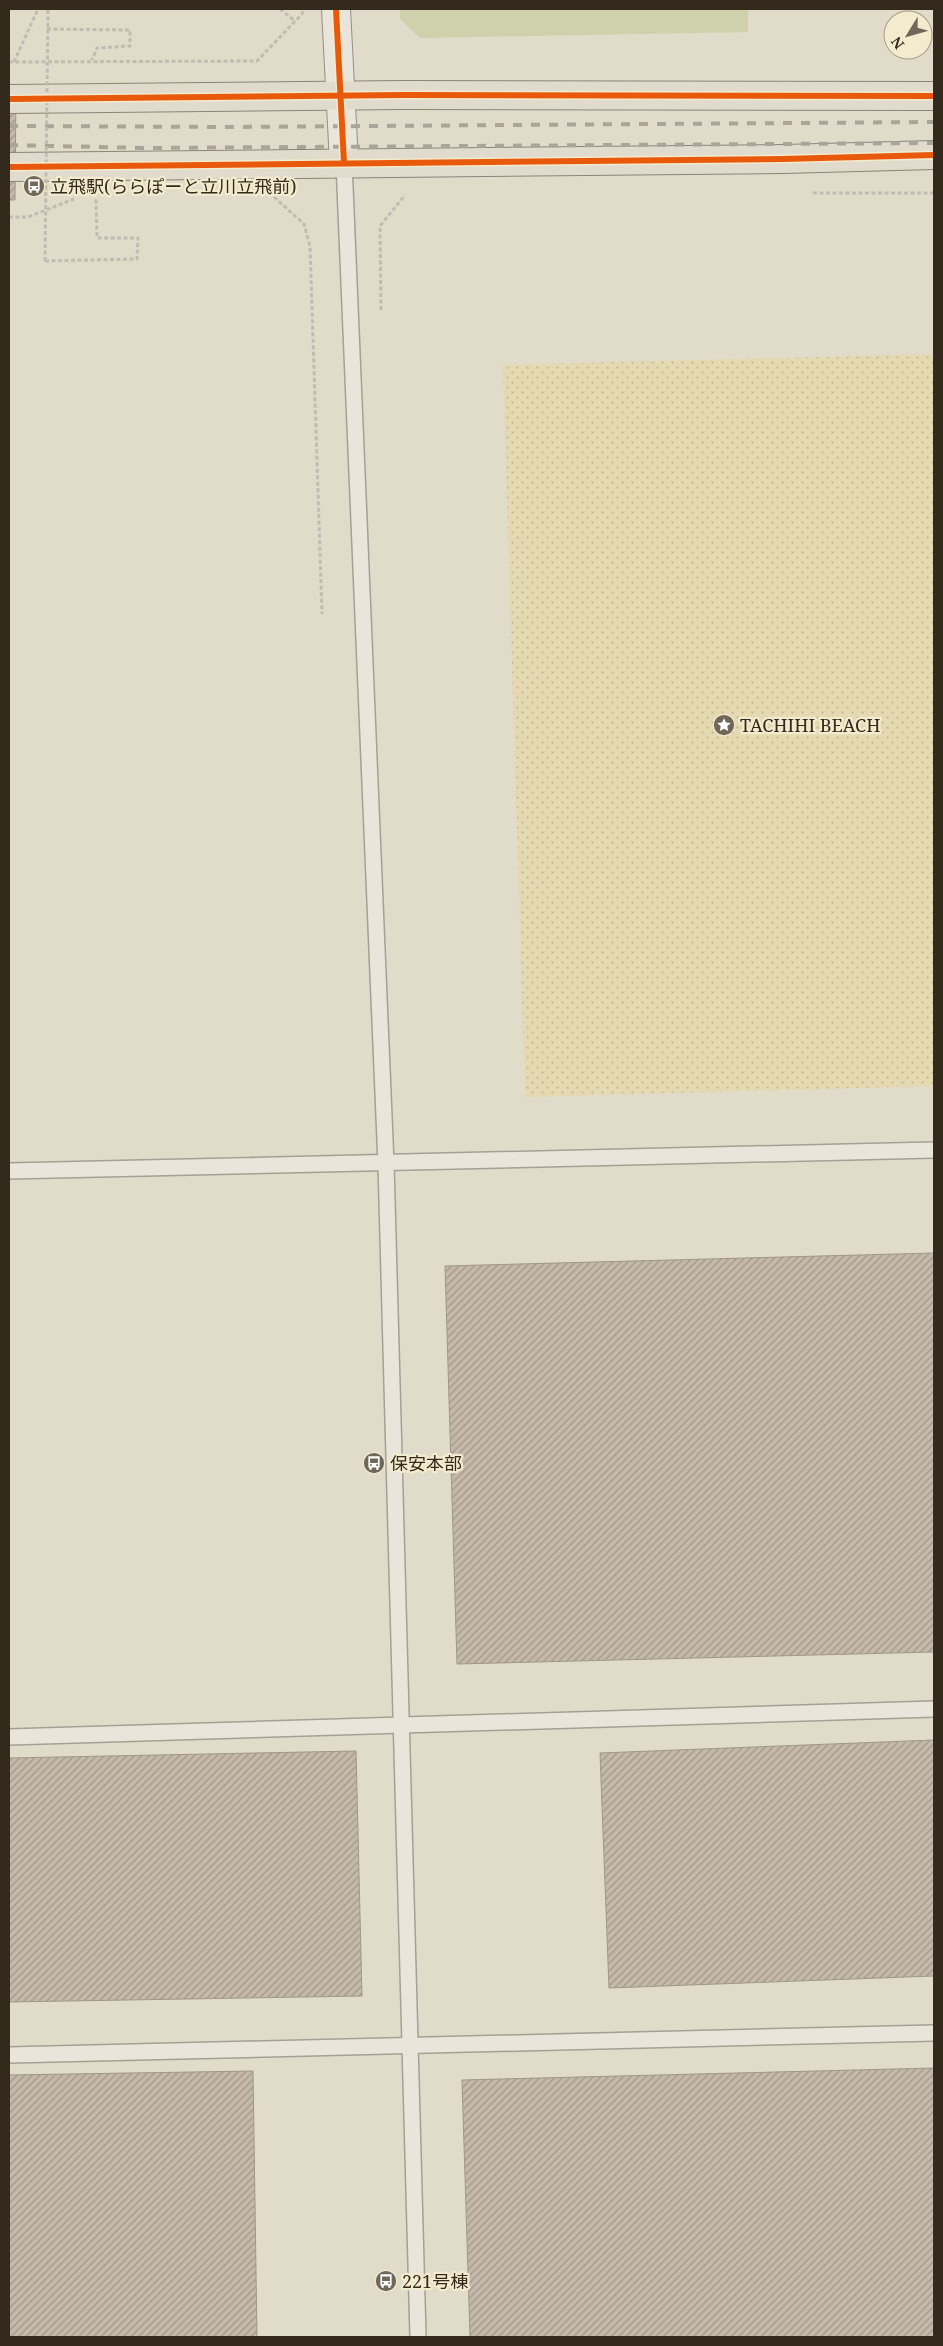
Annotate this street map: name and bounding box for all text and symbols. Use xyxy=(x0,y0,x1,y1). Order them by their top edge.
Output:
north arrow xyxy=(883,10,933,60)
text: N xyxy=(886,33,908,53)
bus stop icon: 立飛駅(ららぽーと立川立飛前) xyxy=(22,174,46,198)
place label: 立飛駅(ららぽーと立川立飛前) xyxy=(50,174,296,198)
place icon: TACHIHI BEACH xyxy=(712,713,736,737)
place label: TACHIHI BEACH xyxy=(740,713,880,737)
bus stop icon: 保安本部 xyxy=(362,1451,386,1475)
place label: 保安本部 xyxy=(390,1451,462,1475)
bus stop icon: 221号棟 xyxy=(374,2269,398,2293)
place label: 221号棟 xyxy=(402,2269,468,2293)

